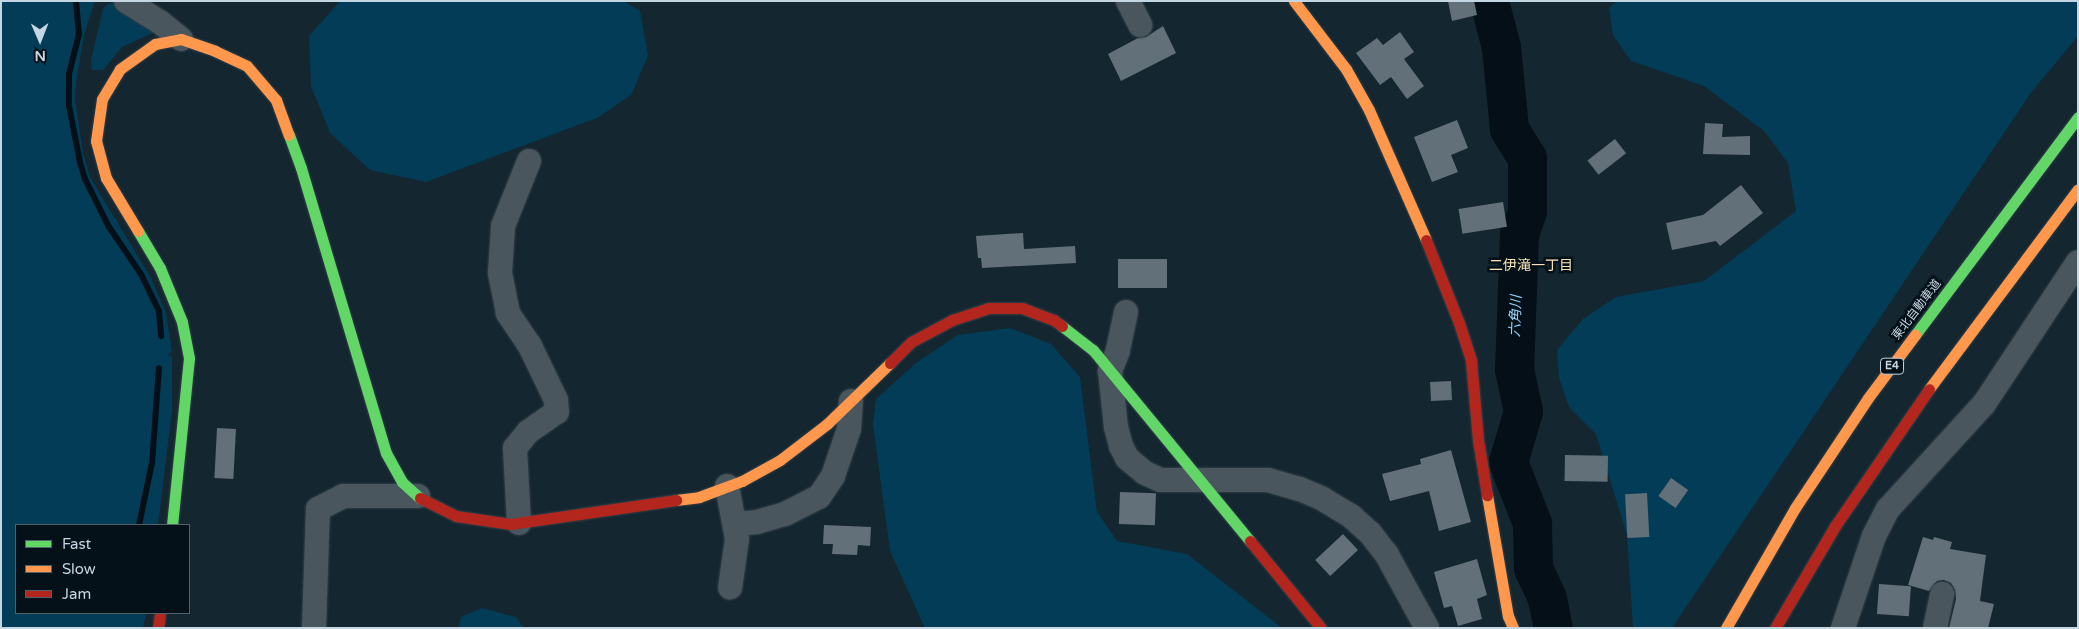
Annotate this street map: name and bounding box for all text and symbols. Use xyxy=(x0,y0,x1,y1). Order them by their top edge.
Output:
north arrow xyxy=(15,15,65,65)
text: N xyxy=(34,47,46,64)
district label: 二伊滝一丁目 xyxy=(1489,258,1573,274)
street label: 東北自動車道 xyxy=(1890,277,1944,343)
water label: 六角川 xyxy=(1507,295,1525,337)
road number: E4 xyxy=(1880,358,1904,374)
legend xyxy=(15,524,190,614)
text: Fast xyxy=(62,535,91,553)
text: Slow xyxy=(62,560,96,578)
text: Jam xyxy=(62,585,91,603)

